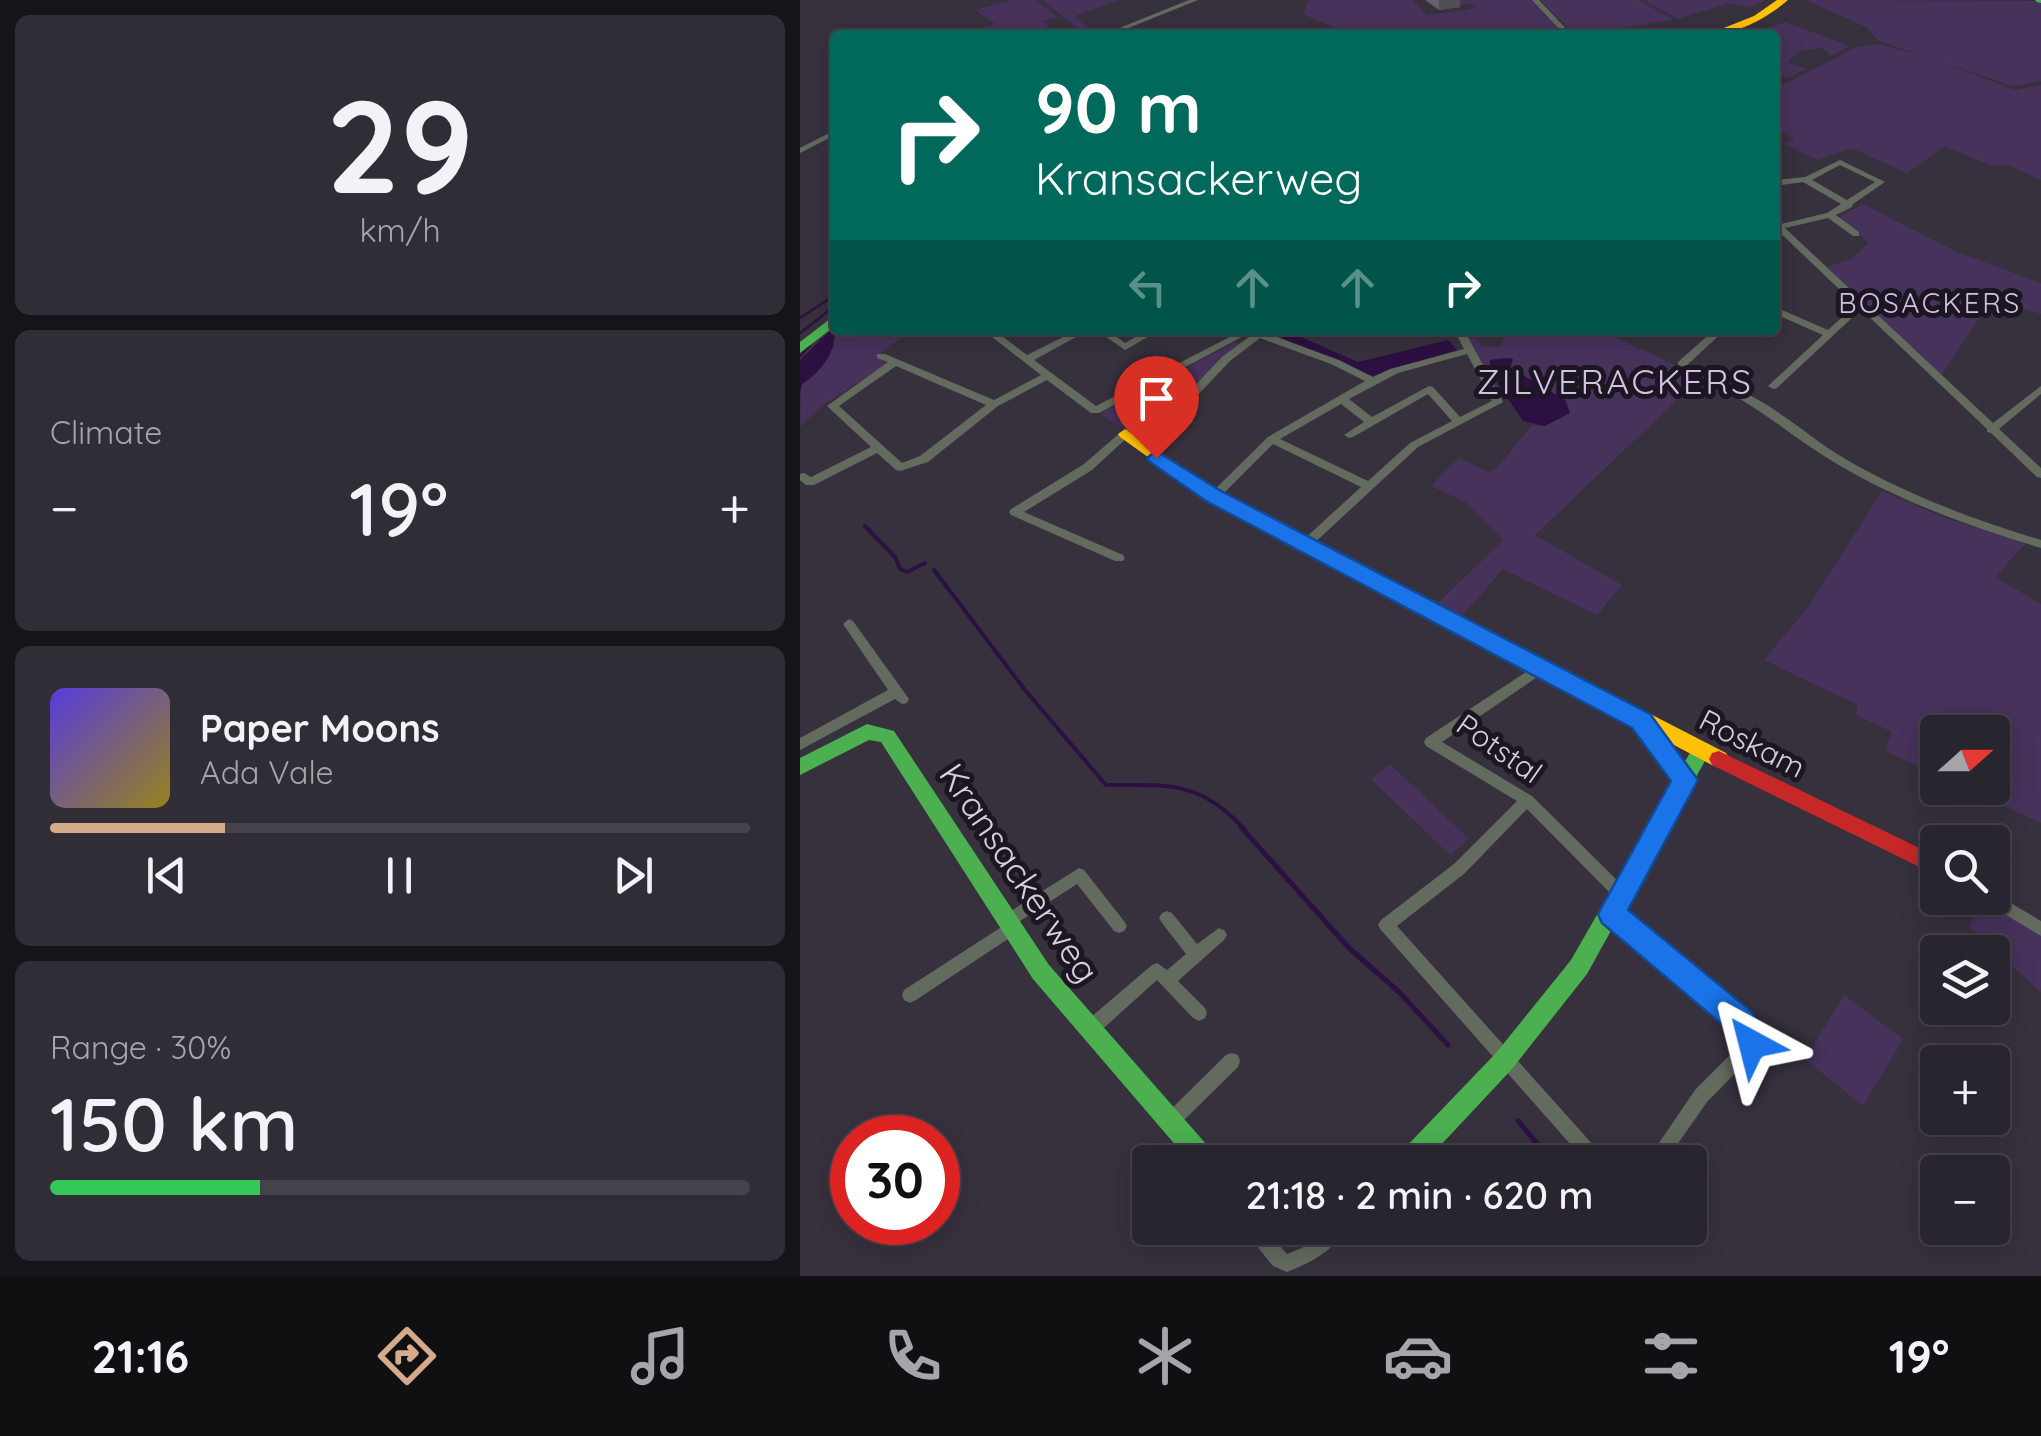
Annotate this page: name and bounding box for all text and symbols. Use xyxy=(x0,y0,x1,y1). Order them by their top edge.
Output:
text: 29 xyxy=(326,63,474,226)
text: 90 m xyxy=(1035,63,1202,151)
icon: right xyxy=(870,70,1000,200)
text: Kransackerweg xyxy=(1035,150,1362,206)
text: km/h xyxy=(359,210,441,250)
icon: left xyxy=(1120,260,1175,315)
icon: ahead xyxy=(1225,260,1280,315)
icon: ahead xyxy=(1330,260,1385,315)
icon: right xyxy=(1435,260,1490,315)
district label: BOSACKERS xyxy=(1838,285,2022,320)
pin xyxy=(1114,356,1199,459)
district label: ZILVERACKERS xyxy=(1477,359,1753,403)
icon: arrive xyxy=(1129,371,1184,426)
text: Climate xyxy=(50,412,162,452)
text: 19° xyxy=(349,461,448,555)
text: − xyxy=(50,473,79,542)
text: + xyxy=(719,473,750,542)
street label: Roskam xyxy=(1693,700,1812,786)
text: Paper Moons xyxy=(200,704,440,752)
street label: Potstal xyxy=(1449,705,1550,791)
north arrow xyxy=(1920,715,2010,805)
map controls xyxy=(1920,715,2010,1245)
text: Ada Vale xyxy=(200,752,334,792)
street label: Kransackerweg xyxy=(930,755,1109,990)
button: search xyxy=(1920,825,2010,915)
icon: previous xyxy=(139,848,194,903)
icon: pause xyxy=(372,848,427,903)
icon: next xyxy=(606,848,661,903)
button: layers xyxy=(1920,935,2010,1025)
position arrow xyxy=(1700,992,1804,1096)
text: Range · 30% xyxy=(50,1027,231,1067)
button: + xyxy=(1920,1045,2010,1135)
text: 150 km xyxy=(50,1076,298,1170)
speed limit sign: 30 xyxy=(830,1115,960,1245)
button: − xyxy=(1920,1155,2010,1245)
text: 21:18 · 2 min · 620 m xyxy=(1246,1171,1593,1219)
icon: directions xyxy=(372,1321,442,1391)
icon: music xyxy=(625,1321,695,1391)
icon: phone xyxy=(878,1321,948,1391)
icon: climate xyxy=(1130,1321,1200,1391)
icon: car xyxy=(1383,1321,1453,1391)
icon: filters xyxy=(1636,1321,1706,1391)
text: 21:16 xyxy=(91,1328,189,1384)
text: 19° xyxy=(1889,1328,1950,1384)

